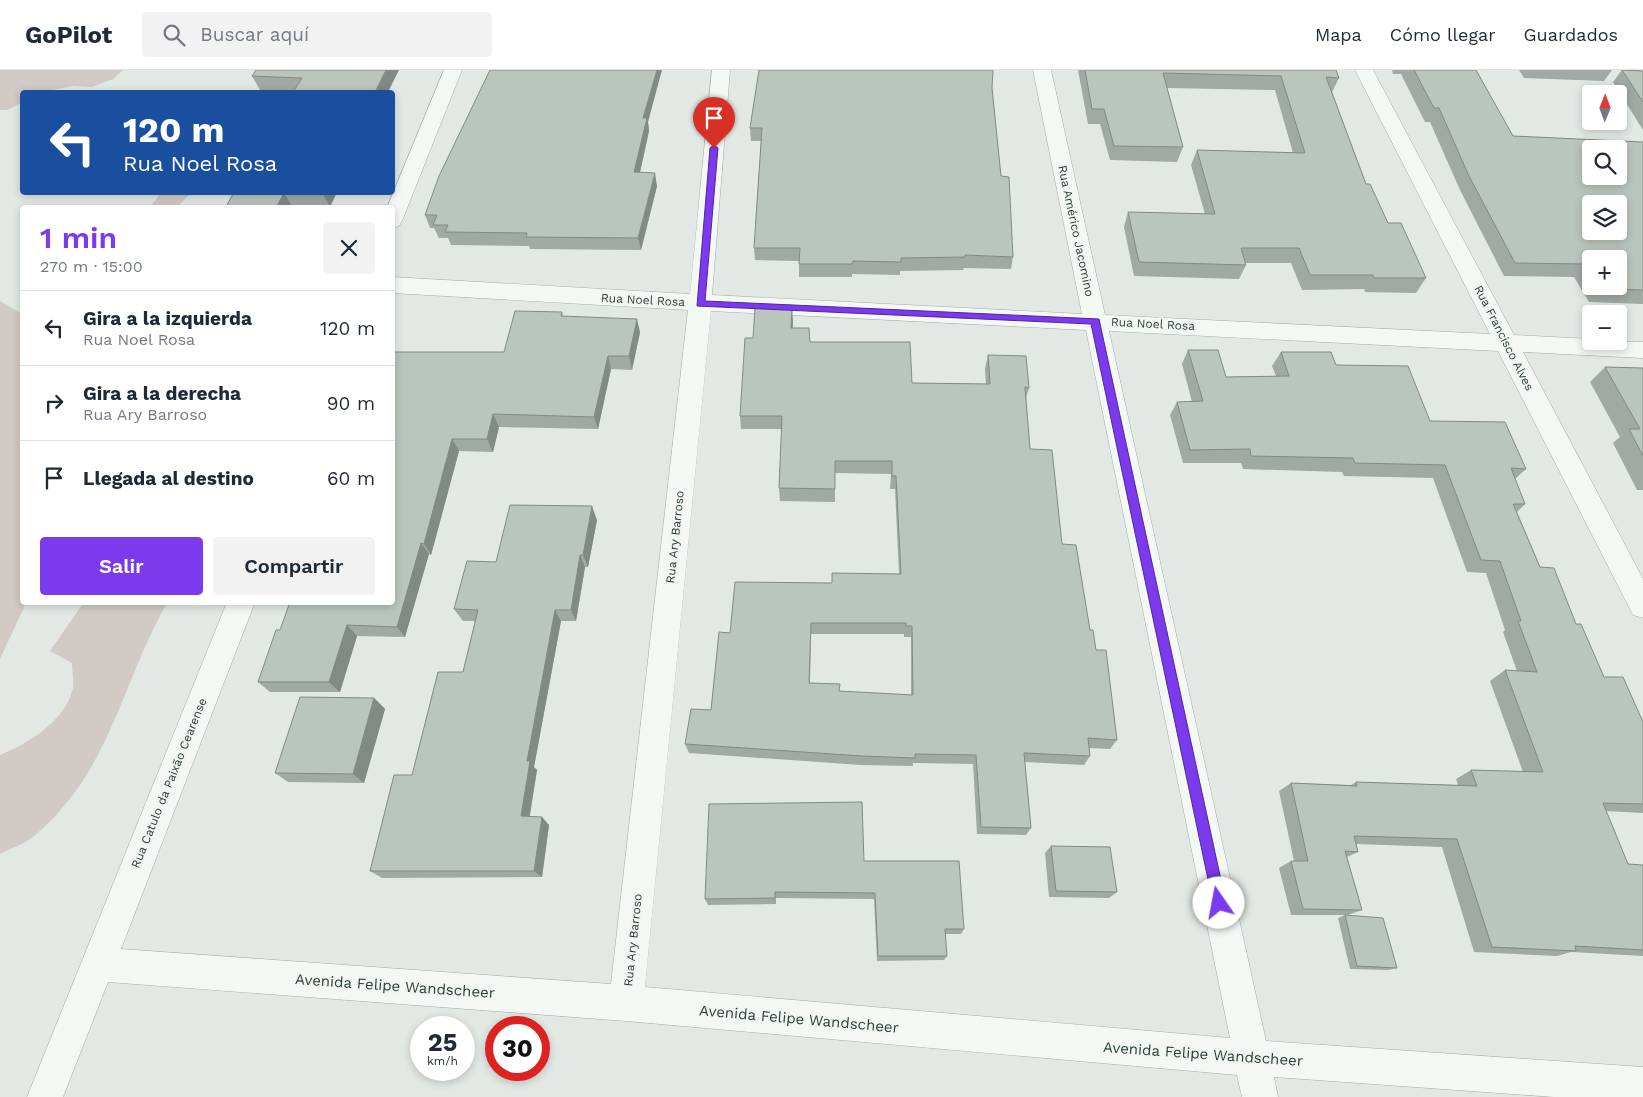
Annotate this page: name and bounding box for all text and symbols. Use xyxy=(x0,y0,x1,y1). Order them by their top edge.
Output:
search box xyxy=(142,12,492,57)
text: GoPilot xyxy=(25,21,112,49)
icon: search xyxy=(160,21,188,49)
text: Buscar aquí xyxy=(200,23,309,46)
text: Mapa xyxy=(1315,24,1362,45)
text: Cómo llegar xyxy=(1390,24,1496,45)
text: Guardados xyxy=(1524,24,1618,45)
north arrow xyxy=(1582,85,1628,130)
map controls xyxy=(1582,85,1627,350)
pin xyxy=(693,97,735,148)
icon: arrive xyxy=(700,104,728,132)
text: 120 m xyxy=(123,109,224,151)
icon: left xyxy=(40,110,105,175)
button: search xyxy=(1582,140,1627,185)
text: Rua Noel Rosa xyxy=(123,151,277,176)
street label: Rua Américo Jacomino xyxy=(1055,164,1097,298)
button: layers xyxy=(1582,195,1627,240)
text: 1 min xyxy=(40,220,117,255)
button: close xyxy=(323,222,375,274)
button: + xyxy=(1582,250,1627,295)
text: 270 m · 15:00 xyxy=(40,257,143,276)
street label: Rua Francisco Alves xyxy=(1471,283,1537,393)
street label: Rua Noel Rosa xyxy=(601,291,686,309)
button: − xyxy=(1582,305,1627,350)
text: Gira a la izquierda xyxy=(83,307,252,330)
icon: left xyxy=(40,314,68,342)
street label: Rua Noel Rosa xyxy=(1111,315,1196,333)
text: 120 m xyxy=(320,317,375,340)
text: Rua Noel Rosa xyxy=(83,330,195,349)
text: Gira a la derecha xyxy=(83,382,241,405)
icon: right xyxy=(40,389,68,417)
text: 90 m xyxy=(327,392,375,415)
text: Rua Ary Barroso xyxy=(83,405,207,424)
icon: arrive xyxy=(40,464,68,492)
text: Llegada al destino xyxy=(83,467,254,490)
text: 60 m xyxy=(327,467,375,490)
street label: Rua Ary Barroso xyxy=(663,490,687,584)
button: Salir xyxy=(40,537,203,595)
button: Compartir xyxy=(213,537,375,595)
street label: Rua Catulo da Paixão Cearense xyxy=(128,696,210,870)
position arrow xyxy=(1192,876,1244,928)
street label: Rua Ary Barroso xyxy=(621,893,645,987)
street label: Avenida Felipe Wandscheer xyxy=(295,970,495,1002)
street label: Avenida Felipe Wandscheer xyxy=(698,1001,900,1037)
speed limit sign: 30 xyxy=(485,1016,550,1081)
text: 25 xyxy=(428,1028,457,1057)
street label: Avenida Felipe Wandscheer xyxy=(1103,1038,1303,1070)
text: km/h xyxy=(427,1054,458,1068)

